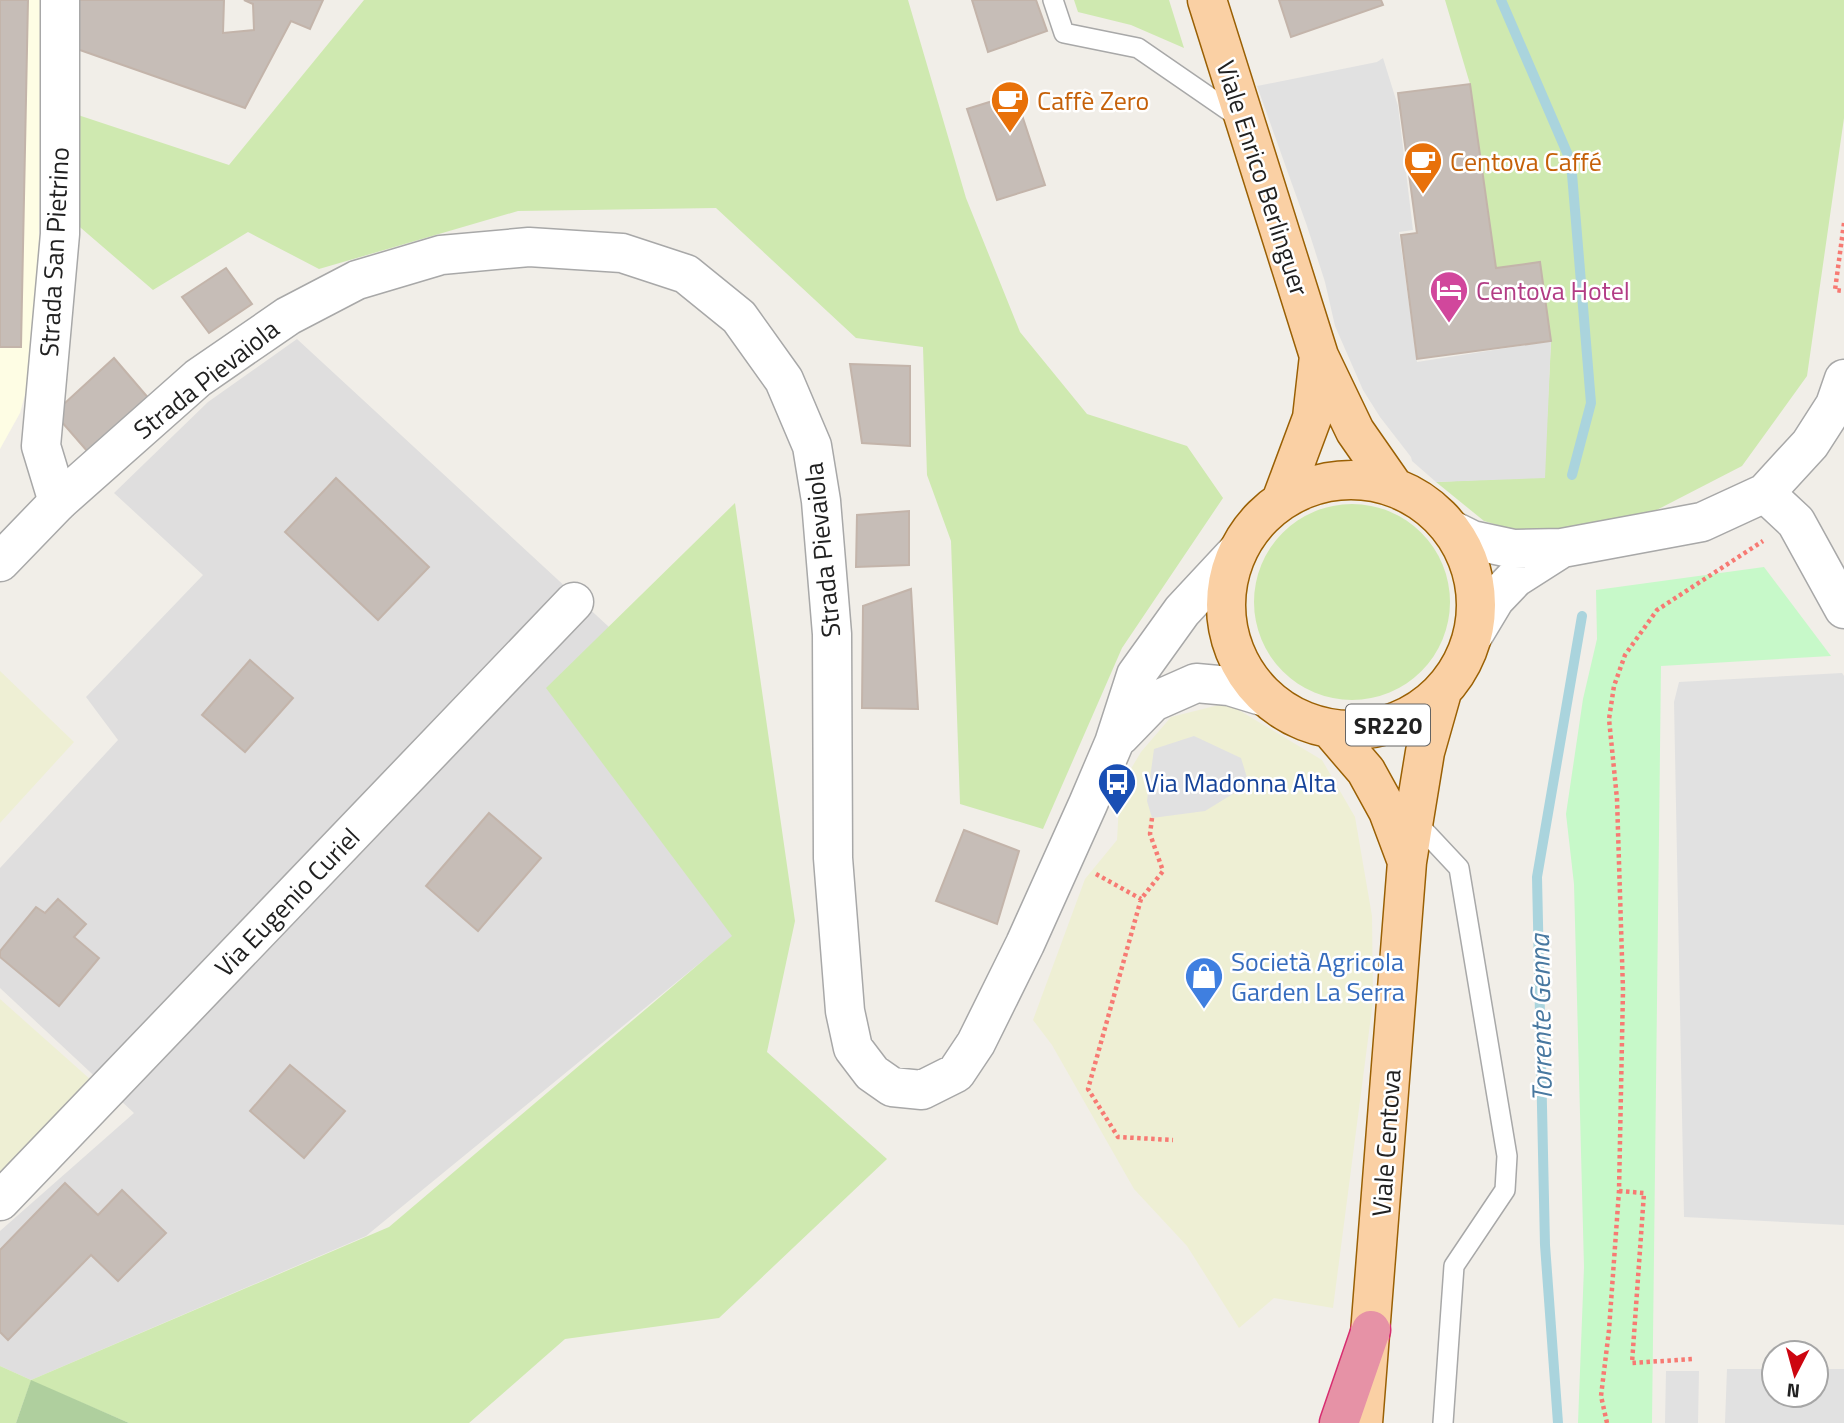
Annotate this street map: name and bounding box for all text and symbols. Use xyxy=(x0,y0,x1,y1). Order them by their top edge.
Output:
street label: Viale Enrico Berlinguer xyxy=(1207,55,1319,301)
cafe icon: Caffè Zero xyxy=(989,79,1031,134)
place label: Caffè Zero xyxy=(1037,81,1149,120)
cafe icon: Centova Caffé xyxy=(1402,140,1444,195)
place label: Centova Caffé xyxy=(1450,142,1602,181)
street label: Strada San Pietrino xyxy=(29,146,79,358)
hotel icon: Centova Hotel xyxy=(1428,269,1470,324)
place label: Centova Hotel xyxy=(1476,271,1630,310)
street label: Strada Pievaiola xyxy=(125,310,287,448)
street label: Strada Pievaiola xyxy=(793,461,851,639)
road number: SR220 xyxy=(1346,704,1430,746)
bus stop icon: Via Madonna Alta xyxy=(1096,761,1138,816)
place label: Via Madonna Alta xyxy=(1144,763,1336,802)
street label: Via Eugenio Curiel xyxy=(205,818,369,986)
water label: Torrente Genna xyxy=(1517,932,1563,1102)
place label: Società Agricola Garden La Serra xyxy=(1231,942,1405,1011)
shop icon: Società Agricola Garden La Serra xyxy=(1183,955,1225,1010)
street label: Viale Centova xyxy=(1361,1068,1411,1218)
north arrow xyxy=(1760,1339,1830,1409)
text: N xyxy=(1785,1376,1801,1407)

